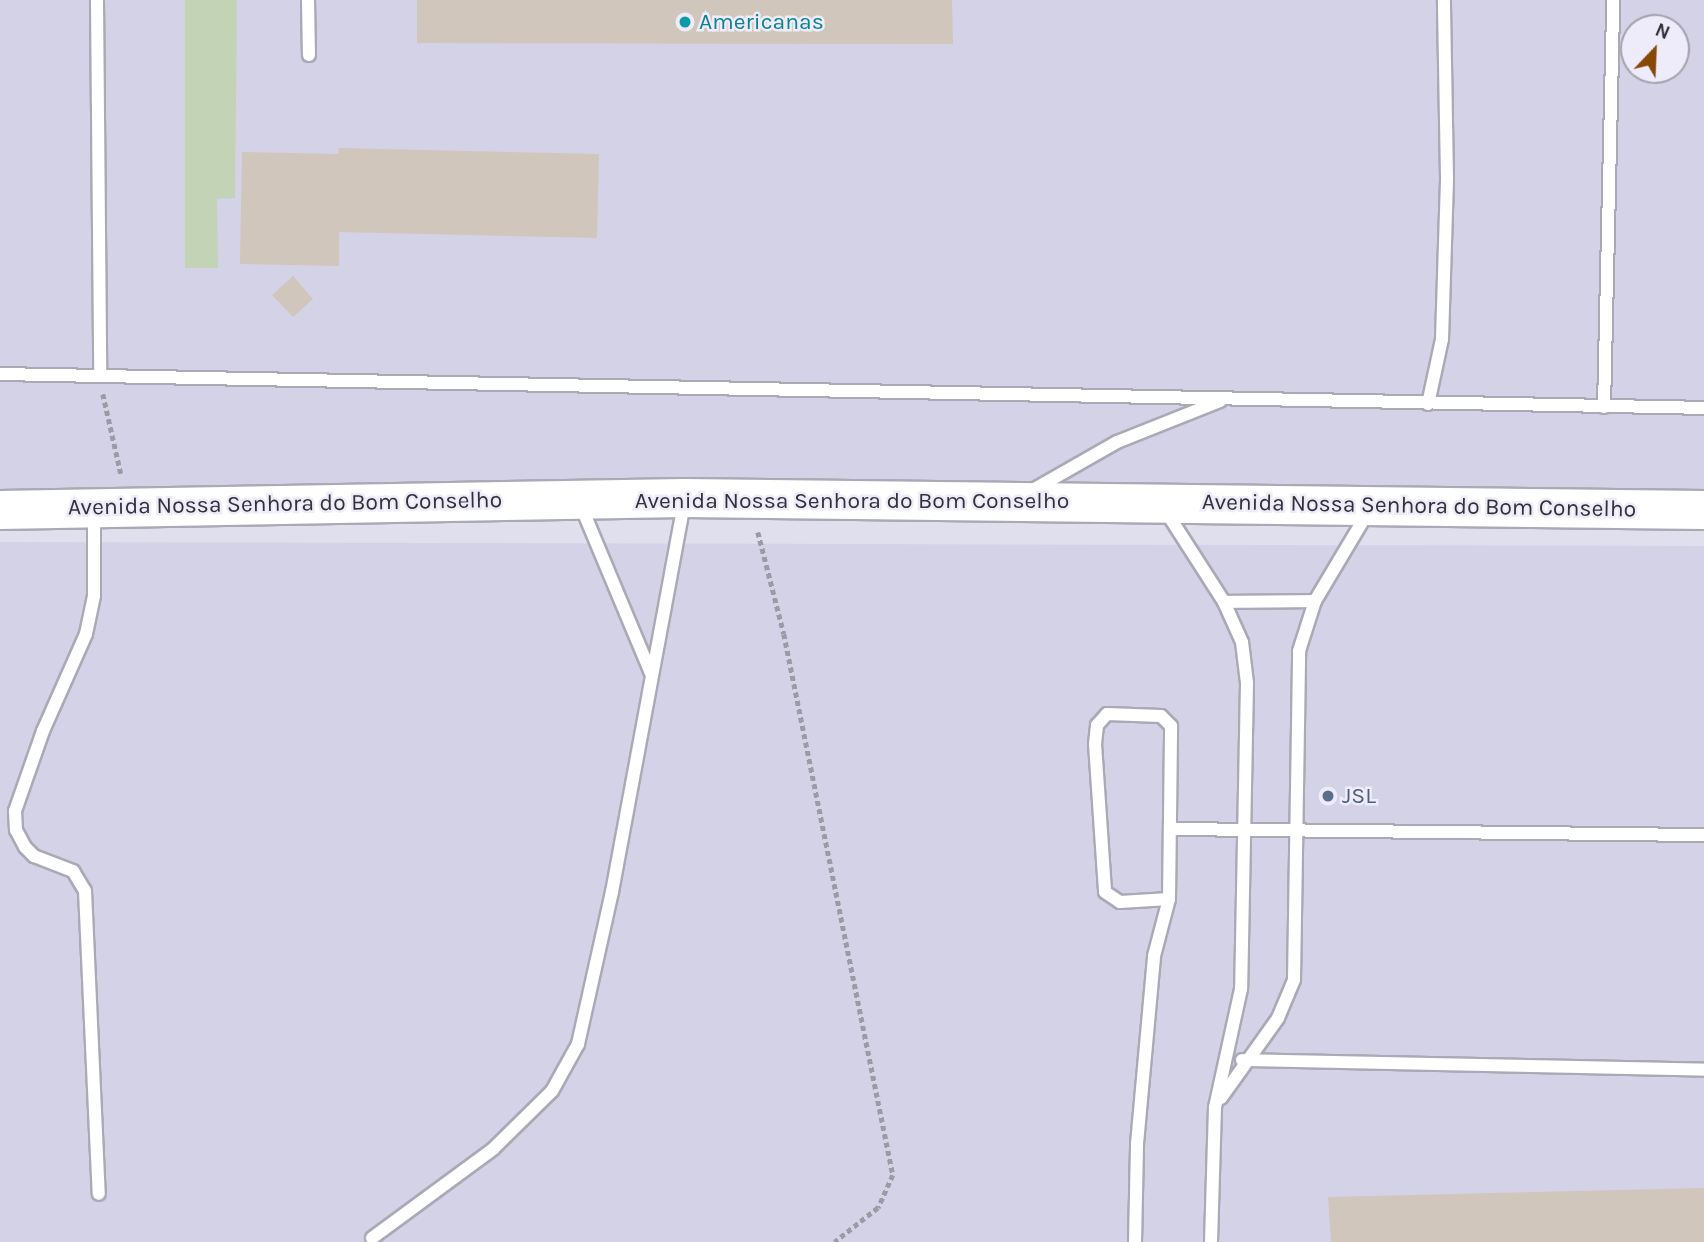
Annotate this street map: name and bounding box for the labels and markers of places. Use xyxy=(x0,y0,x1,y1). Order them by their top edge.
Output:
place label: Americanas xyxy=(699,8,824,36)
marker: Americanas xyxy=(677,14,693,30)
place label: JSL xyxy=(1342,782,1376,810)
marker: JSL xyxy=(1320,788,1336,804)

